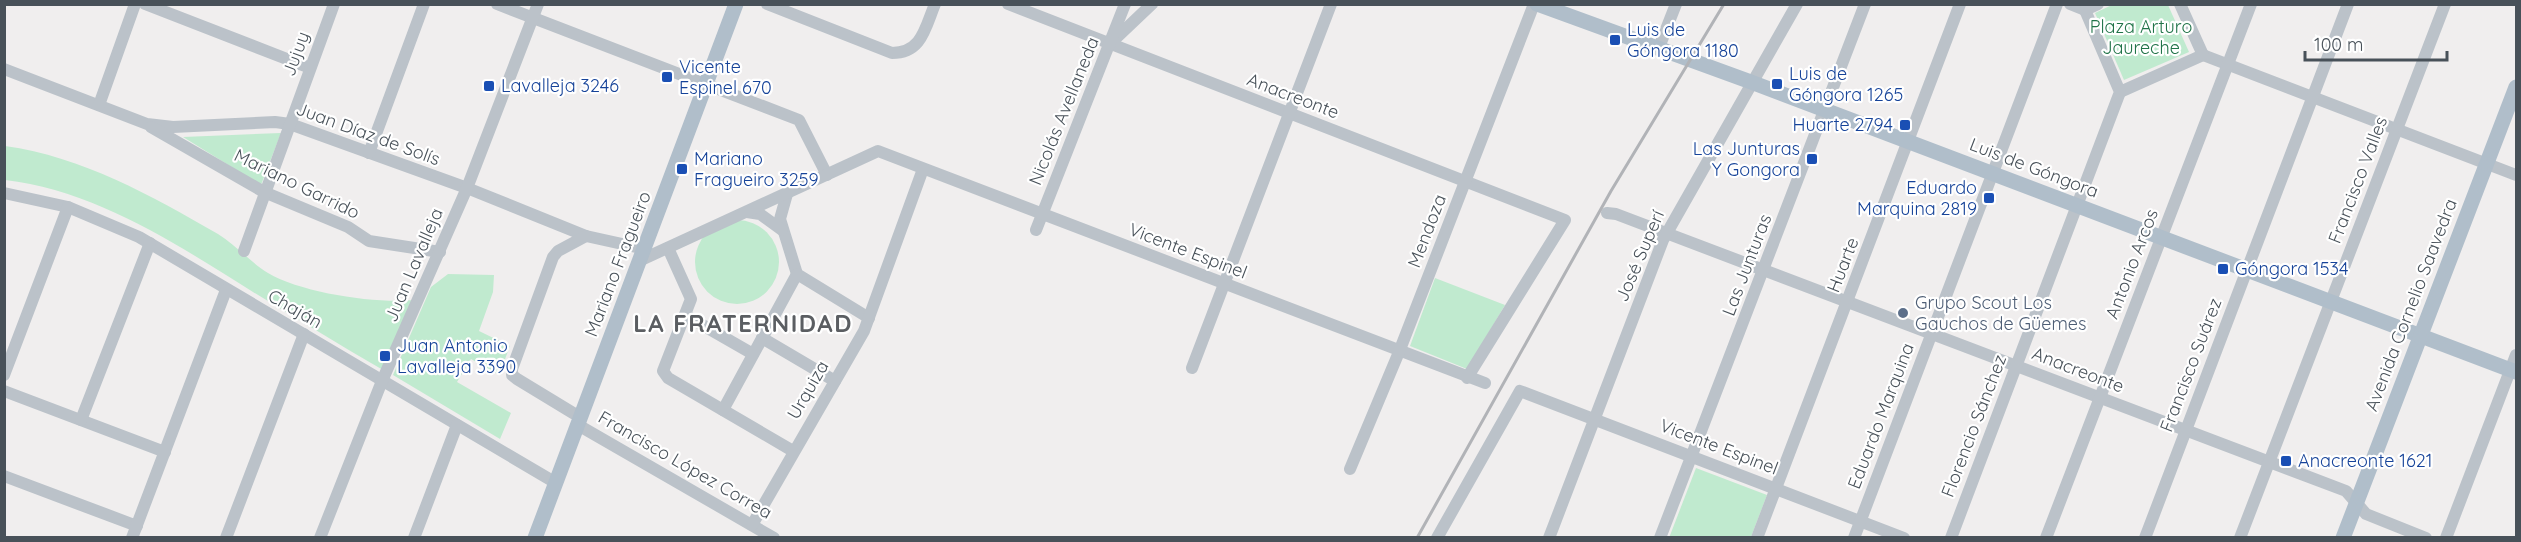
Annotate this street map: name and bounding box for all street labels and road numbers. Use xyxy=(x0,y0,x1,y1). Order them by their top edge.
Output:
street label: Jujuy xyxy=(277,28,314,79)
street label: Nicolás Avellaneda xyxy=(1023,33,1104,188)
street label: Anacreonte xyxy=(1244,68,1342,124)
street label: Juan Díaz de Solís xyxy=(293,97,443,170)
street label: Francisco Valles xyxy=(2323,113,2392,247)
street label: Luis de Góngora xyxy=(1966,132,2102,203)
street label: Mariano Garrido xyxy=(231,143,364,224)
street label: Mariano Fragueiro xyxy=(579,188,656,340)
street label: Mendoza xyxy=(1402,191,1451,271)
street label: Avenida Cornelio Saavedra xyxy=(2359,195,2462,414)
street label: Juan Lavalleja xyxy=(379,204,448,325)
street label: Antonio Arcos xyxy=(2100,206,2163,322)
street label: José Superí xyxy=(1610,207,1669,305)
street label: Las Junturas xyxy=(1717,211,1776,319)
street label: Vicente Espinel xyxy=(1126,217,1251,284)
street label: Huarte xyxy=(1822,234,1864,296)
street label: Chaján xyxy=(264,284,327,333)
street label: Francisco Suárez xyxy=(2154,295,2227,435)
street label: Eduardo Marquina xyxy=(1842,340,1919,492)
street label: Anacreonte xyxy=(2029,342,2127,398)
street label: Florencio Sánchez xyxy=(1936,351,2011,500)
street label: Urquiza xyxy=(782,356,834,423)
street label: Francisco López Correa xyxy=(594,405,776,524)
street label: Vicente Espinel xyxy=(1657,413,1782,480)

